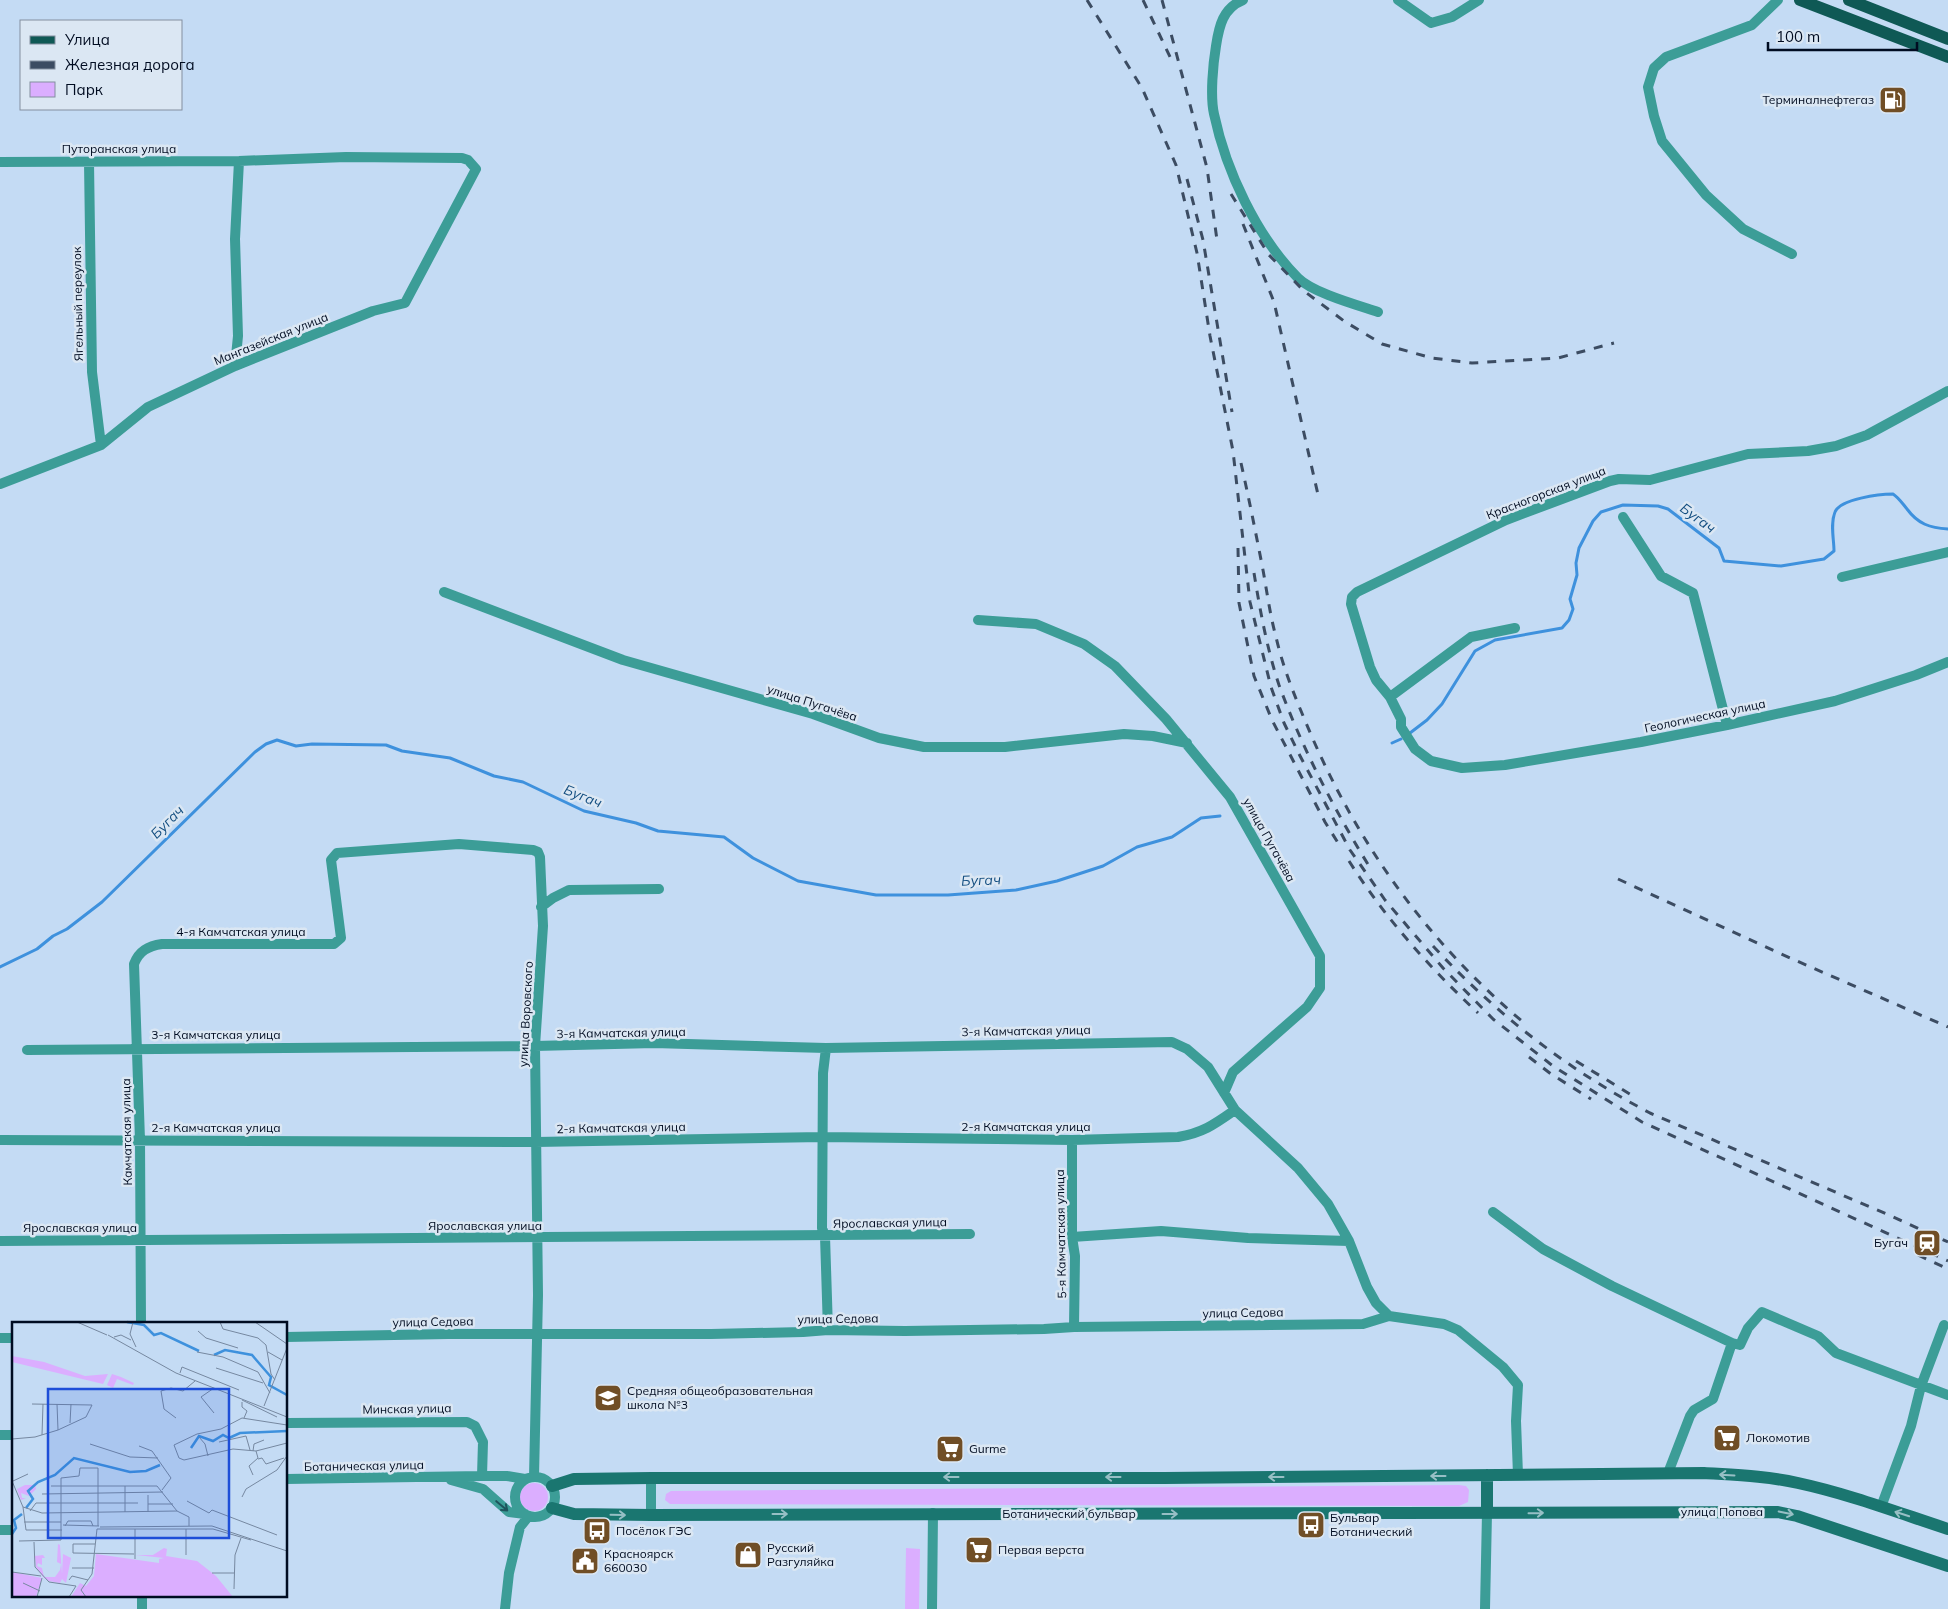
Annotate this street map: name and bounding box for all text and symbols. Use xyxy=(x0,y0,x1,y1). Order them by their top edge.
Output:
legend xyxy=(20,20,182,110)
scale bar xyxy=(1768,20,1917,52)
text: 100 m xyxy=(1776,27,1820,46)
text: Улица xyxy=(64,30,110,49)
text: Железная дорога xyxy=(65,55,195,74)
text: Парк xyxy=(65,80,104,99)
fuel station icon: Терминалнефтегаз xyxy=(1878,85,1908,115)
place label: Терминалнефтегаз xyxy=(1762,92,1874,107)
street label: Путоранская улица xyxy=(62,141,176,156)
street label: Ягельный переулок xyxy=(69,246,86,361)
street label: Мангазейская улица xyxy=(212,309,330,368)
street label: Красногорская улица xyxy=(1484,463,1608,522)
water label: Бугач xyxy=(1677,499,1719,537)
street label: улица Пугачёва xyxy=(765,681,859,724)
street label: Геологическая улица xyxy=(1643,695,1767,736)
water label: Бугач xyxy=(561,780,605,812)
street label: улица Пугачёва xyxy=(1240,795,1299,884)
water label: Бугач xyxy=(147,802,187,842)
water label: Бугач xyxy=(961,870,1001,890)
street label: 4-я Камчатская улица xyxy=(176,924,306,939)
street label: улица Воровского xyxy=(515,961,536,1067)
street label: 3-я Камчатская улица xyxy=(961,1022,1091,1039)
street label: 3-я Камчатская улица xyxy=(556,1024,686,1041)
street label: 3-я Камчатская улица xyxy=(151,1027,281,1042)
street label: Камчатская улица xyxy=(118,1078,135,1186)
street label: 2-я Камчатская улица xyxy=(556,1119,686,1136)
street label: 2-я Камчатская улица xyxy=(961,1119,1091,1134)
street label: 2-я Камчатская улица xyxy=(151,1120,281,1135)
street label: 5-я Камчатская улица xyxy=(1052,1169,1069,1299)
street label: Ярославская улица xyxy=(833,1214,947,1231)
street label: Ярославская улица xyxy=(428,1218,542,1233)
street label: Ярославская улица xyxy=(23,1220,137,1235)
station icon: Бугач xyxy=(1912,1228,1942,1258)
place label: Бугач xyxy=(1874,1235,1908,1250)
street label: улица Седова xyxy=(1202,1304,1284,1321)
street label: улица Седова xyxy=(797,1310,879,1327)
street label: улица Седова xyxy=(392,1313,474,1330)
inset map xyxy=(12,1322,288,1596)
school or university icon: Средняя общеобразовательная школа №3 xyxy=(593,1383,623,1413)
place label: Средняя общеобразовательная школа №3 xyxy=(627,1383,813,1412)
street label: Минская улица xyxy=(362,1400,452,1417)
supermarket icon: Локомотив xyxy=(1712,1423,1742,1453)
place label: Локомотив xyxy=(1746,1430,1810,1445)
supermarket icon: Gurme xyxy=(935,1434,965,1464)
place label: Gurme xyxy=(969,1441,1006,1456)
street label: Ботаническая улица xyxy=(304,1457,424,1474)
one-way arrow xyxy=(1719,1470,1735,1479)
one-way arrow xyxy=(1431,1471,1447,1481)
one-way arrow xyxy=(943,1472,960,1482)
one-way arrow xyxy=(1268,1472,1284,1482)
one-way arrow xyxy=(1106,1473,1122,1482)
one-way arrow xyxy=(495,1500,508,1511)
street label: улица Попова xyxy=(1681,1504,1763,1519)
street label: Ботанический бульвар xyxy=(1002,1506,1136,1521)
one-way arrow xyxy=(1528,1508,1544,1518)
one-way arrow xyxy=(772,1509,788,1519)
one-way arrow xyxy=(1162,1509,1178,1519)
one-way arrow xyxy=(1777,1509,1793,1519)
one-way arrow xyxy=(1894,1509,1910,1518)
one-way arrow xyxy=(610,1510,626,1520)
bus stop icon: Бульвар Ботанический xyxy=(1296,1510,1326,1540)
place label: Бульвар Ботанический xyxy=(1330,1510,1412,1539)
bus stop icon: Посёлок ГЭС xyxy=(582,1516,612,1546)
place label: Посёлок ГЭС xyxy=(616,1523,692,1538)
supermarket icon: Первая верста xyxy=(964,1535,994,1565)
shop icon: Русский Разгуляйка xyxy=(733,1540,763,1570)
place label: Русский Разгуляйка xyxy=(767,1540,834,1569)
place label: Первая верста xyxy=(998,1542,1084,1557)
public building icon: Красноярск 660030 xyxy=(570,1546,600,1576)
place label: Красноярск 660030 xyxy=(604,1546,674,1575)

